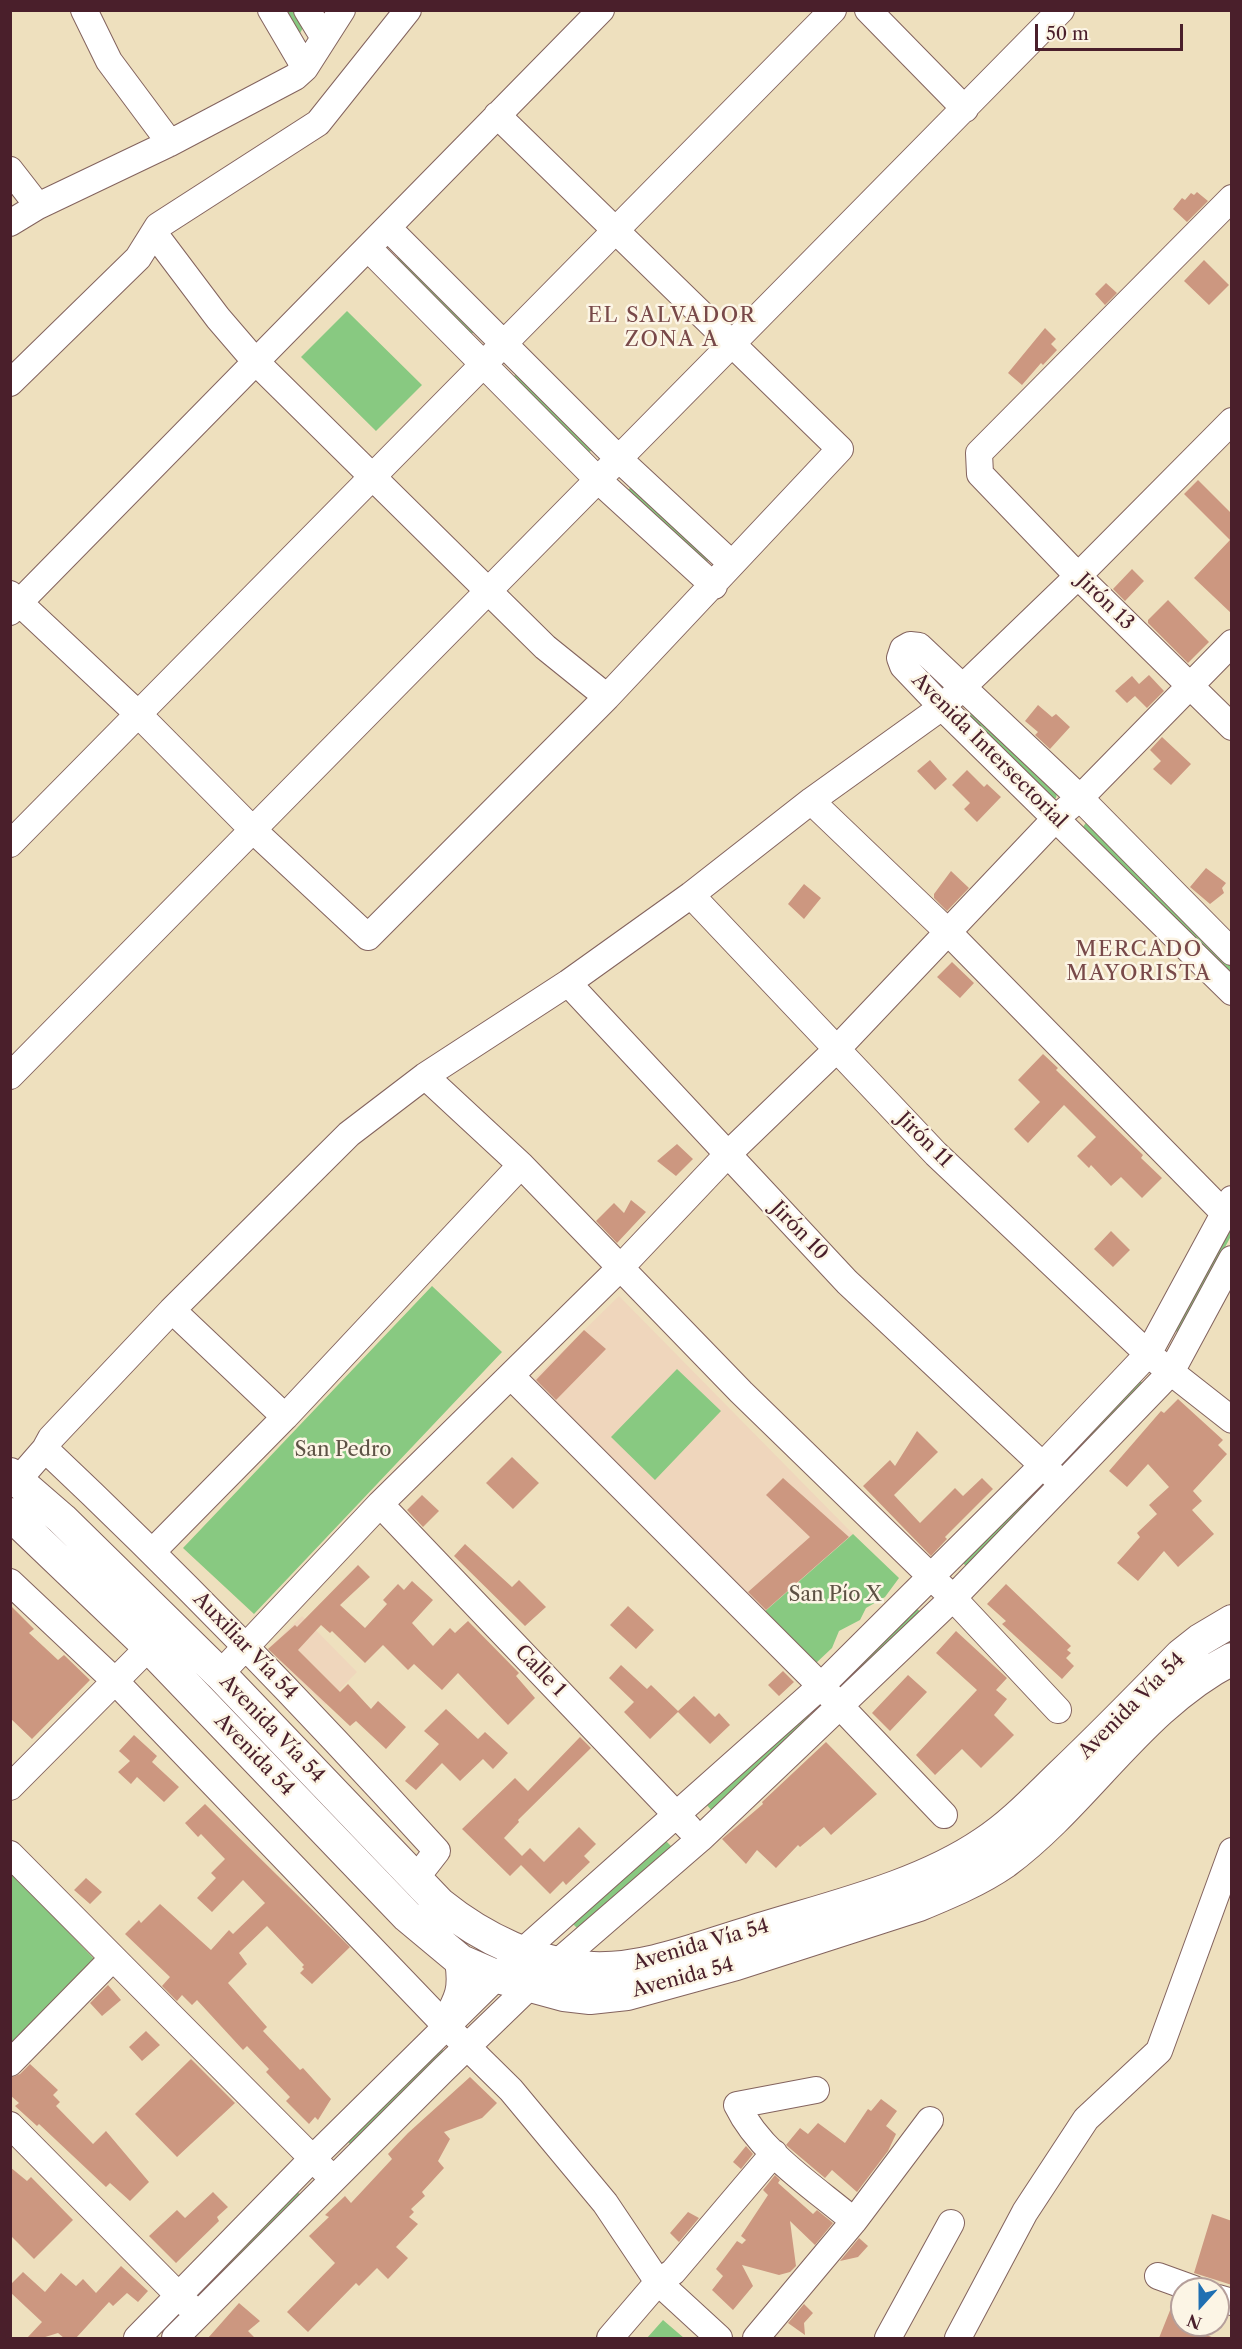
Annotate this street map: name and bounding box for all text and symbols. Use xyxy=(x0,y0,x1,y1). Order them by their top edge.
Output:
scale bar xyxy=(1038,12,1186,50)
text: 50 m xyxy=(1046,23,1089,45)
district label: EL SALVADOR ZONA A xyxy=(588,303,756,353)
street label: Jirón 13 xyxy=(1071,569,1139,635)
street label: Avenida Intersectorial xyxy=(907,669,1071,833)
district label: MERCADO MAYORISTA xyxy=(1066,937,1212,987)
street label: Jirón 11 xyxy=(891,1107,957,1173)
street label: Jirón 10 xyxy=(765,1197,833,1265)
park label: San Pedro xyxy=(295,1438,391,1462)
park label: San Pío X xyxy=(789,1583,881,1607)
street label: Auxiliar Vía 54 xyxy=(188,1587,302,1705)
street label: Calle 1 xyxy=(510,1640,570,1702)
street label: Avenida Vía 54 xyxy=(1074,1648,1190,1764)
street label: Avenida Vía 54 xyxy=(215,1670,329,1788)
street label: Avenida 54 xyxy=(209,1709,299,1801)
street label: Avenida Vía 54 xyxy=(630,1914,772,1976)
street label: Avenida 54 xyxy=(630,1953,736,2003)
north arrow xyxy=(1170,2277,1230,2337)
text: N xyxy=(1184,2310,1204,2334)

